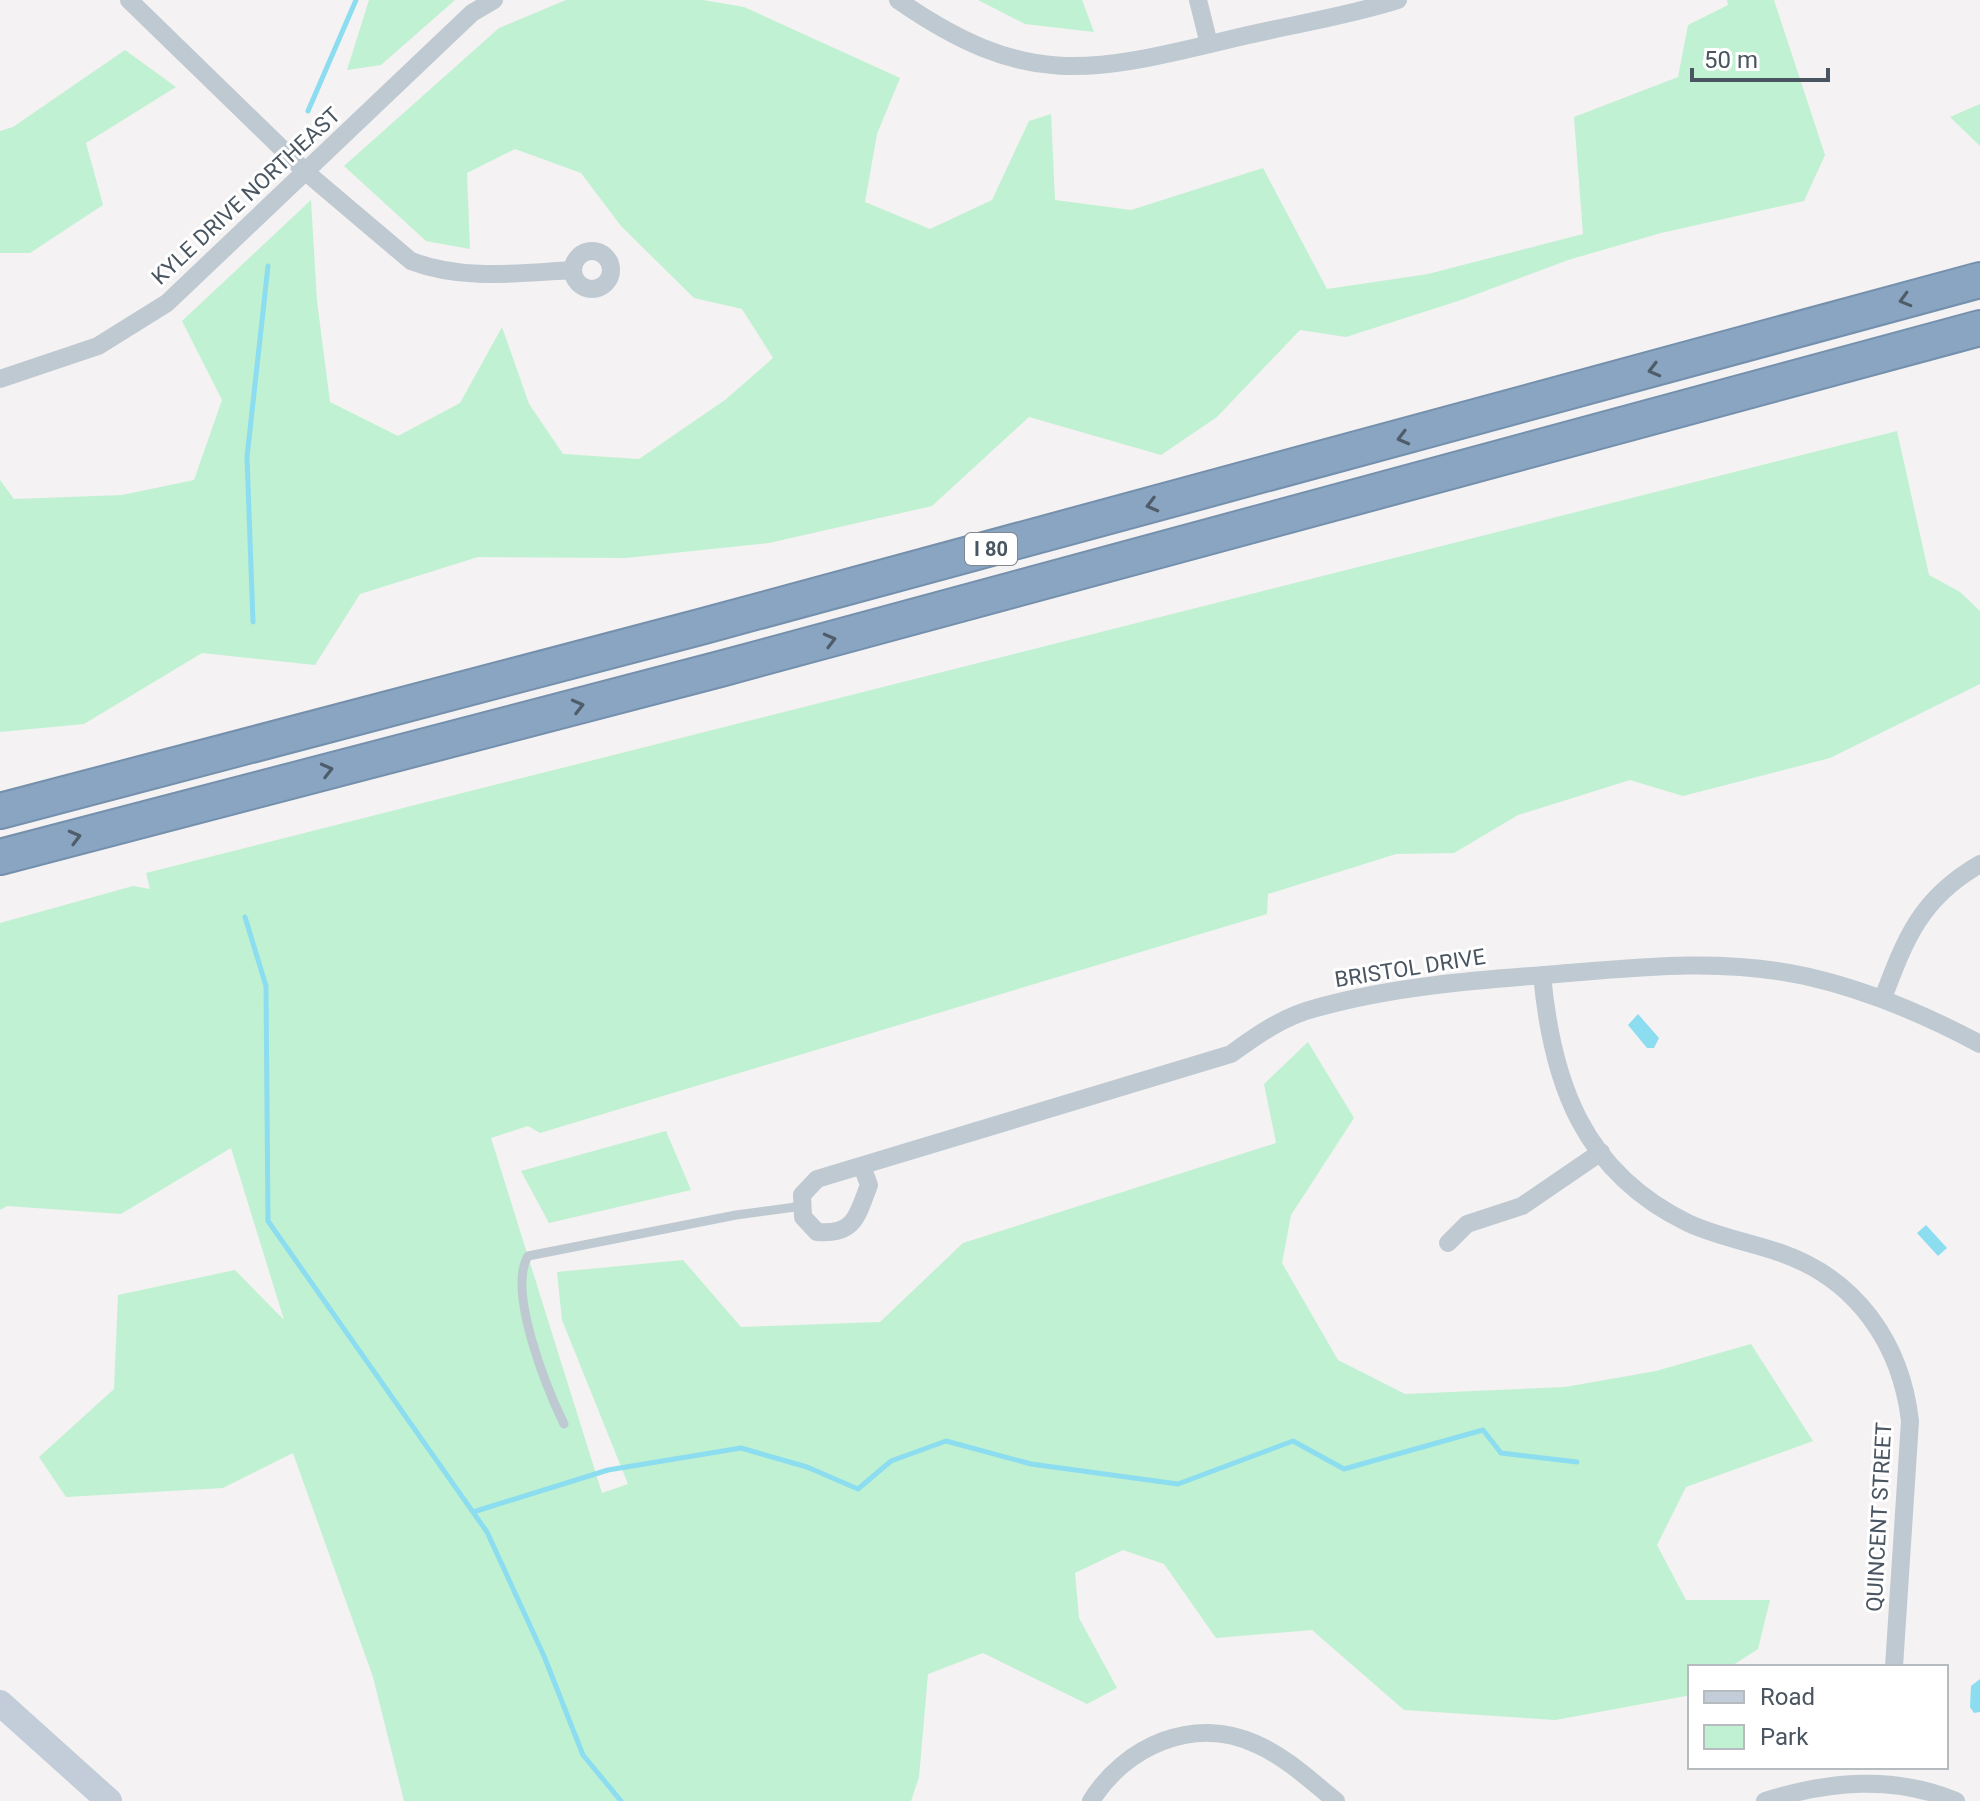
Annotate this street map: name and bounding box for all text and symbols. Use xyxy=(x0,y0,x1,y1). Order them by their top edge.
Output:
scale bar xyxy=(1692,32,1828,82)
text: 50 m xyxy=(1704,46,1758,74)
street label: KYLE DRIVE NORTHEAST xyxy=(147,102,345,290)
one-way arrow xyxy=(1898,291,1912,308)
one-way arrow xyxy=(1648,361,1662,377)
one-way arrow xyxy=(1397,428,1411,445)
one-way arrow xyxy=(1146,496,1160,512)
road number: I 80 xyxy=(965,533,1017,565)
one-way arrow xyxy=(822,632,836,649)
one-way arrow xyxy=(571,698,585,715)
one-way arrow xyxy=(319,763,333,780)
one-way arrow xyxy=(68,830,82,847)
street label: BRISTOL DRIVE xyxy=(1333,944,1487,992)
street label: QUINCENT STREET xyxy=(1862,1422,1896,1612)
legend xyxy=(1688,1665,1948,1769)
text: Road xyxy=(1760,1683,1815,1711)
text: Park xyxy=(1760,1723,1809,1751)

